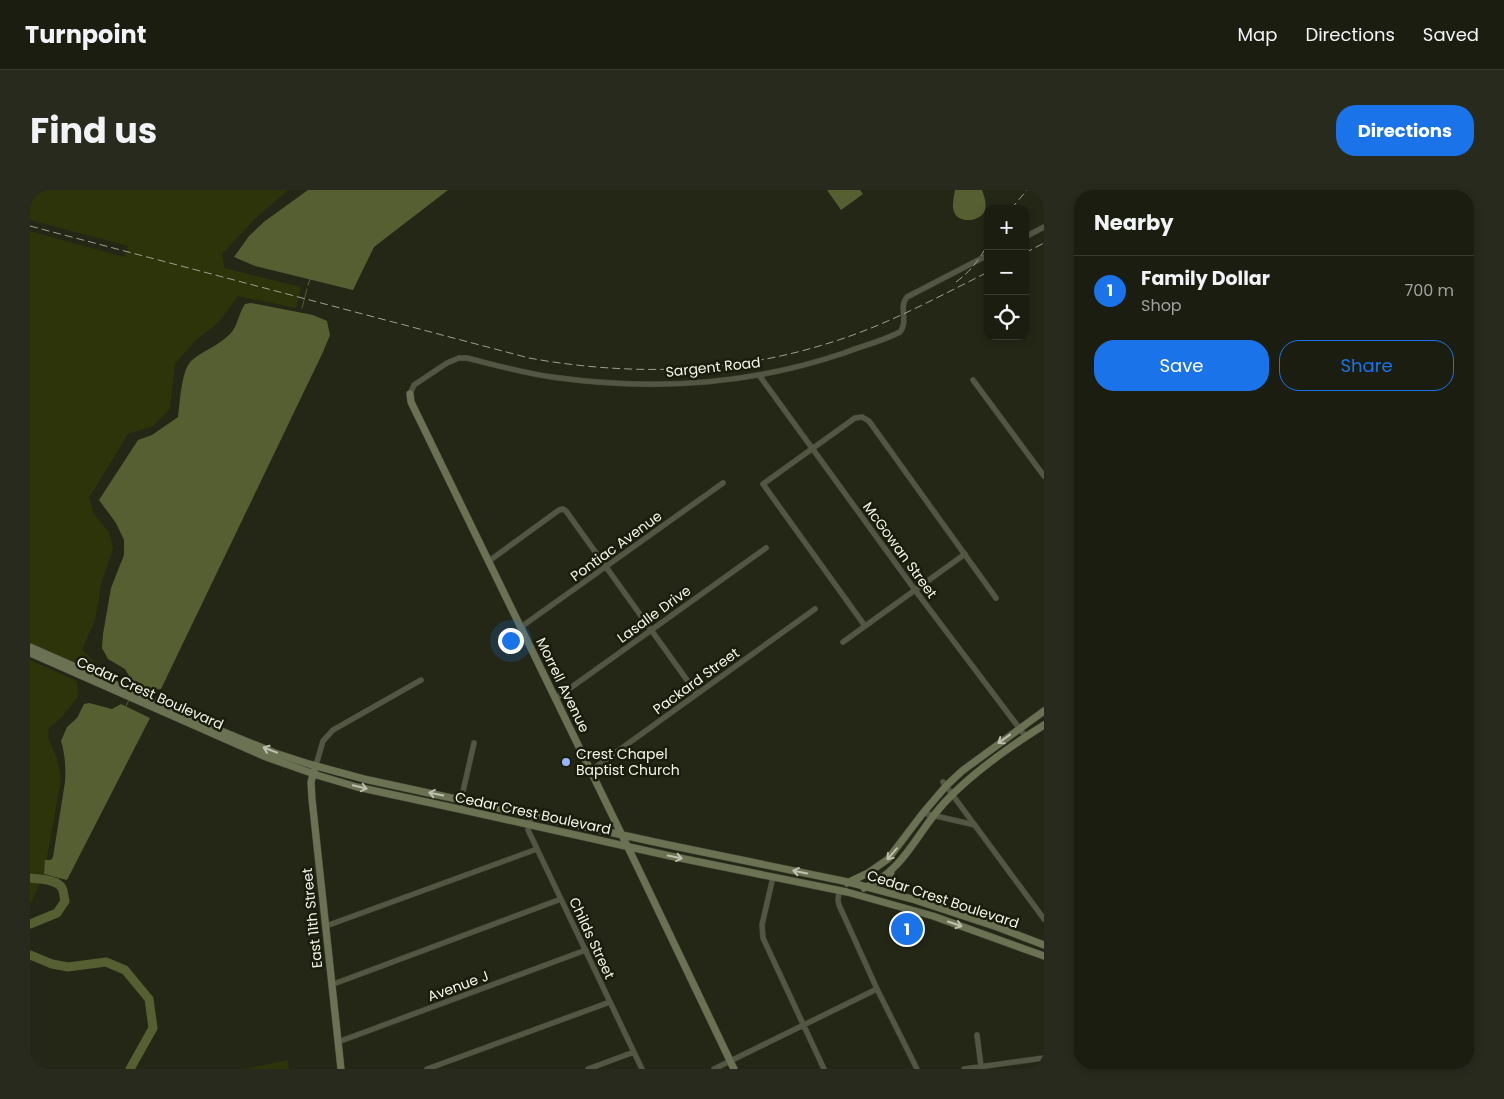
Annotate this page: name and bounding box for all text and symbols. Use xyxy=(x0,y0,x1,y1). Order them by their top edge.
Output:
text: Turnpoint xyxy=(25,18,146,51)
text: Map xyxy=(1238,22,1277,47)
text: Directions xyxy=(1305,22,1395,47)
text: Saved xyxy=(1423,22,1479,47)
button: Directions xyxy=(1336,105,1474,156)
text: Find us xyxy=(30,106,157,155)
map controls xyxy=(984,205,1029,340)
button: + xyxy=(984,205,1029,250)
text: Nearby xyxy=(1094,208,1174,237)
button: − xyxy=(984,250,1029,295)
text: Family Dollar xyxy=(1141,265,1270,292)
text: 1 xyxy=(1107,279,1113,302)
text: 700 m xyxy=(1404,279,1454,302)
text: Shop xyxy=(1141,294,1182,317)
button: locate xyxy=(984,295,1029,340)
button: Save xyxy=(1094,340,1269,391)
button: Share xyxy=(1279,340,1454,391)
street label: Sargent Road xyxy=(665,352,761,382)
street label: McGowan Street xyxy=(858,498,942,602)
street label: Pontiac Avenue xyxy=(566,506,666,586)
street label: Lasalle Drive xyxy=(613,580,695,648)
your location xyxy=(498,628,524,654)
street label: Morrell Avenue xyxy=(531,634,595,736)
street label: Packard Street xyxy=(649,643,743,719)
street label: Cedar Crest Boulevard xyxy=(73,652,227,734)
one-way arrow xyxy=(997,734,1011,744)
place label: Crest Chapel Baptist Church xyxy=(576,744,680,780)
one-way arrow xyxy=(262,745,278,754)
marker: Crest Chapel Baptist Church xyxy=(560,756,572,768)
one-way arrow xyxy=(351,783,367,792)
street label: Cedar Crest Boulevard xyxy=(453,787,613,839)
one-way arrow xyxy=(429,789,445,798)
one-way arrow xyxy=(886,848,897,861)
one-way arrow xyxy=(666,852,682,862)
street label: Cedar Crest Boulevard xyxy=(864,865,1022,933)
street label: East 11th Street xyxy=(297,867,327,969)
one-way arrow xyxy=(793,867,809,877)
street label: Childs Street xyxy=(564,894,620,982)
pin: 1 xyxy=(891,910,923,948)
one-way arrow xyxy=(947,920,962,929)
street label: Avenue J xyxy=(425,966,491,1006)

